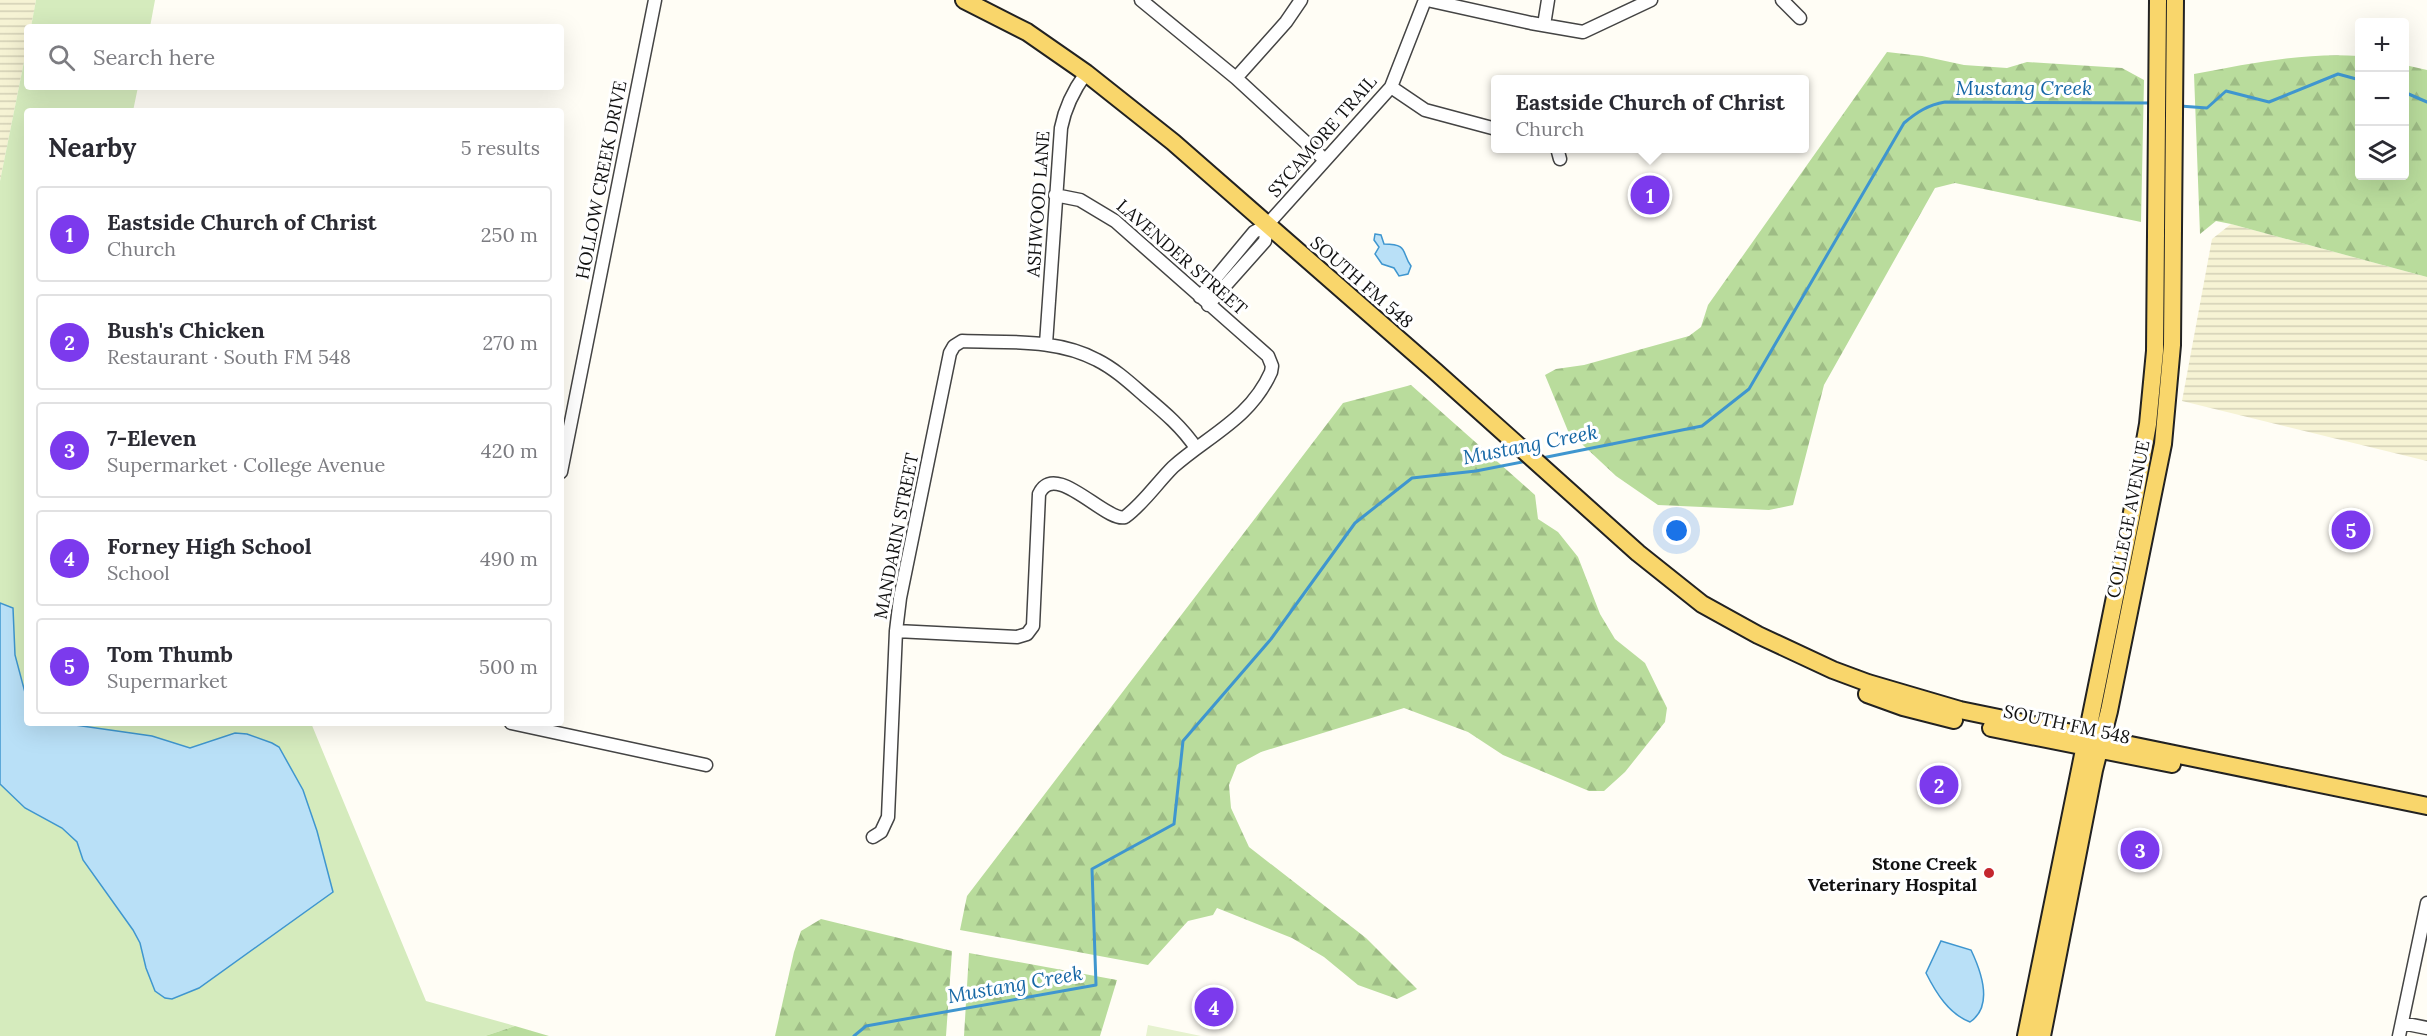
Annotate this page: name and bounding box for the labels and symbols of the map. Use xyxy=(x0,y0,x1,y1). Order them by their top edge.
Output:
street label: SYCAMORE TRAIL xyxy=(1263,70,1382,202)
water label: Mustang Creek xyxy=(1956,75,2092,100)
street label: HOLLOW CREEK DRIVE xyxy=(570,79,632,281)
street label: ASHWOOD LANE xyxy=(1021,130,1055,279)
pin: 1 xyxy=(1630,172,1670,218)
street label: LAVENDER STREET xyxy=(1112,194,1252,320)
street label: SOUTH FM 548 xyxy=(1306,231,1418,333)
water label: Mustang Creek xyxy=(1460,419,1600,469)
street label: COLLEGE AVENUE xyxy=(2101,438,2155,600)
street label: MANDARIN STREET xyxy=(869,451,923,621)
pin: 5 xyxy=(2332,508,2370,552)
your location xyxy=(1662,516,1691,545)
street label: SOUTH FM 548 xyxy=(2001,699,2133,749)
pin: 2 xyxy=(1920,762,1958,808)
pin: 3 xyxy=(2120,828,2160,872)
place label: Stone Creek Veterinary Hospital xyxy=(1808,852,1977,896)
marker: Stone Creek Veterinary Hospital xyxy=(1982,866,1996,880)
water label: Mustang Creek xyxy=(945,960,1085,1008)
pin: 4 xyxy=(1194,984,1234,1030)

